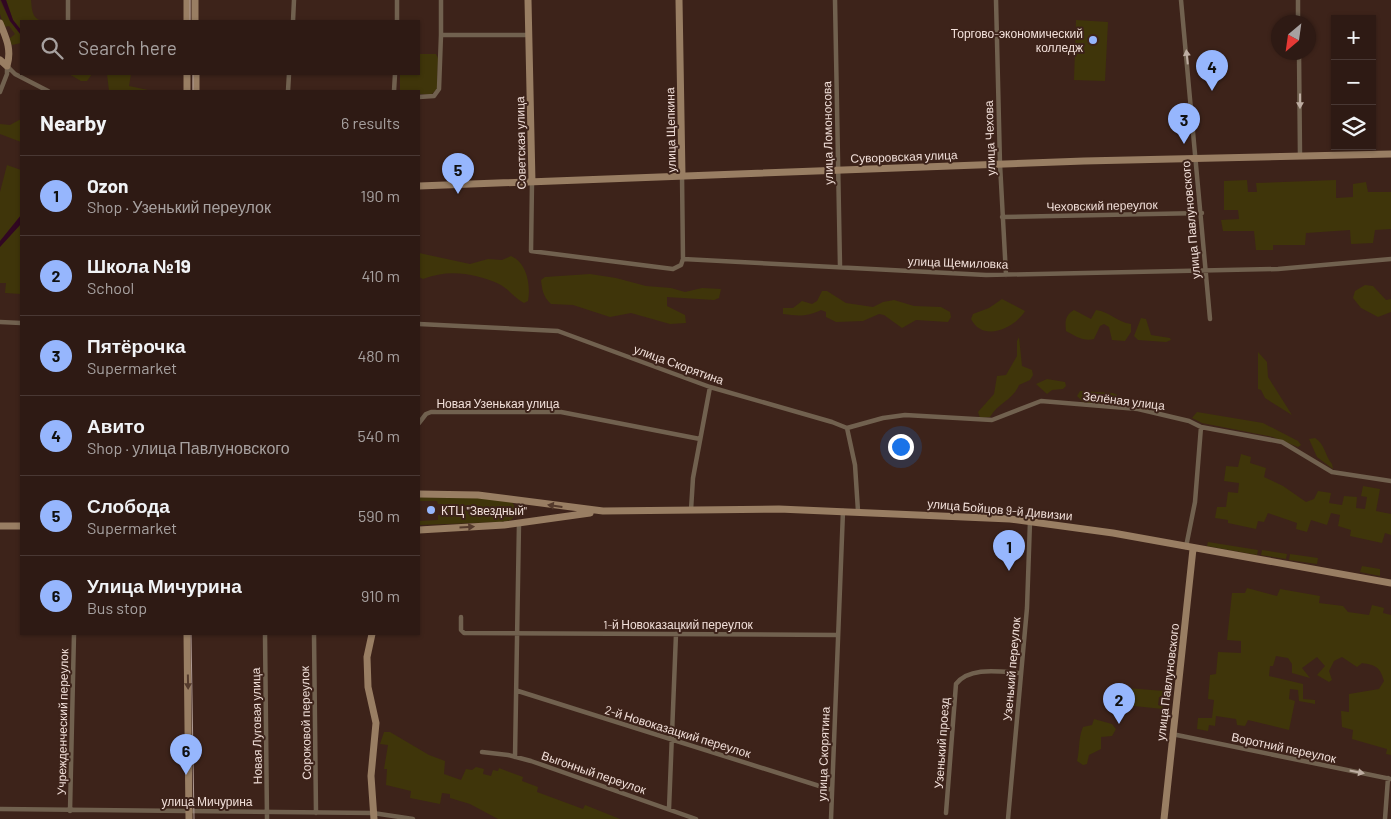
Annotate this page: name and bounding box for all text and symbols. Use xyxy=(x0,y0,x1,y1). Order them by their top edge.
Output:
north arrow xyxy=(1271,15,1316,60)
map controls xyxy=(1331,15,1376,150)
button: + xyxy=(1331,15,1376,60)
search box xyxy=(20,20,420,75)
place label: Торгово-экономический колледж xyxy=(951,26,1083,55)
icon: search xyxy=(38,34,66,62)
marker: Торгово-экономический колледж xyxy=(1087,34,1099,46)
text: Search here xyxy=(78,36,177,59)
one-way arrow xyxy=(1183,49,1191,65)
pin: 4 xyxy=(1196,50,1228,91)
button: − xyxy=(1331,60,1376,105)
street label: улица Ломоносова xyxy=(819,81,836,185)
street label: улица Щепкина xyxy=(662,87,679,173)
one-way arrow xyxy=(1296,93,1304,109)
street label: Советская улица xyxy=(512,96,529,190)
street label: улица Чехова xyxy=(981,100,998,176)
pin: 3 xyxy=(1168,103,1200,144)
button: layers xyxy=(1331,105,1376,150)
text: Nearby xyxy=(40,110,106,135)
text: 6 results xyxy=(341,113,400,132)
street label: Суворовская улица xyxy=(850,147,958,166)
pin: 5 xyxy=(442,153,474,194)
street label: улица Павлуновского xyxy=(1178,160,1203,279)
text: Ozon xyxy=(87,174,129,197)
text: 1 xyxy=(53,186,59,205)
text: 190 m xyxy=(361,186,400,205)
text: Shop · Узенький переулок xyxy=(87,197,271,216)
street label: Чеховский переулок xyxy=(1046,197,1159,214)
street label: улица Щемиловка xyxy=(907,253,1009,272)
text: Школа №19 xyxy=(87,254,191,277)
text: 2 xyxy=(52,266,60,285)
text: 410 m xyxy=(362,266,400,285)
text: School xyxy=(87,278,134,297)
text: Пятёрочка xyxy=(87,334,185,357)
street label: улица Скорятина xyxy=(632,341,726,388)
text: 3 xyxy=(52,346,60,365)
text: 480 m xyxy=(357,346,400,365)
text: Supermarket xyxy=(87,358,177,377)
street label: Зелёная улица xyxy=(1082,388,1166,413)
street label: Новая Узенькая улица xyxy=(436,396,560,411)
text: Авито xyxy=(87,414,145,437)
text: 4 xyxy=(51,426,61,445)
text: 540 m xyxy=(357,426,400,445)
your location xyxy=(888,434,914,460)
text: Shop · улица Павлуновского xyxy=(87,438,290,457)
text: Слобода xyxy=(87,494,170,517)
street label: улица Бойцов 9-й Дивизии xyxy=(927,496,1073,523)
one-way arrow xyxy=(546,502,562,510)
place label: КТЦ "Звездный" xyxy=(441,503,527,518)
marker: КТЦ "Звездный" xyxy=(425,504,437,516)
text: 5 xyxy=(52,506,60,525)
text: 590 m xyxy=(358,506,400,525)
text: Supermarket xyxy=(87,518,177,537)
one-way arrow xyxy=(460,523,476,531)
pin: 1 xyxy=(993,530,1025,571)
text: Улица Мичурина xyxy=(87,574,242,597)
text: 6 xyxy=(52,586,60,605)
text: 910 m xyxy=(361,586,400,605)
text: Bus stop xyxy=(87,598,147,617)
street label: Узенький переулок xyxy=(999,616,1024,722)
street label: 1-й Новоказацкий переулок xyxy=(603,617,754,632)
street label: улица Павлуновского xyxy=(1153,622,1182,742)
street label: Учрежденческий переулок xyxy=(54,648,71,795)
street label: Сороковой переулок xyxy=(297,665,314,780)
street label: Новая Луговая улица xyxy=(248,667,265,784)
one-way arrow xyxy=(184,675,192,691)
pin: 2 xyxy=(1103,683,1135,724)
street label: Узенький проезд xyxy=(931,697,952,789)
street label: 2-й Новоказацкий переулок xyxy=(603,702,753,761)
street label: улица Скорятина xyxy=(814,706,833,802)
street label: Воротний переулок xyxy=(1230,729,1338,766)
pin: 6 xyxy=(170,734,202,775)
street label: Выгонный переулок xyxy=(540,748,649,798)
one-way arrow xyxy=(1350,769,1366,777)
street label: улица Мичурина xyxy=(162,794,253,809)

